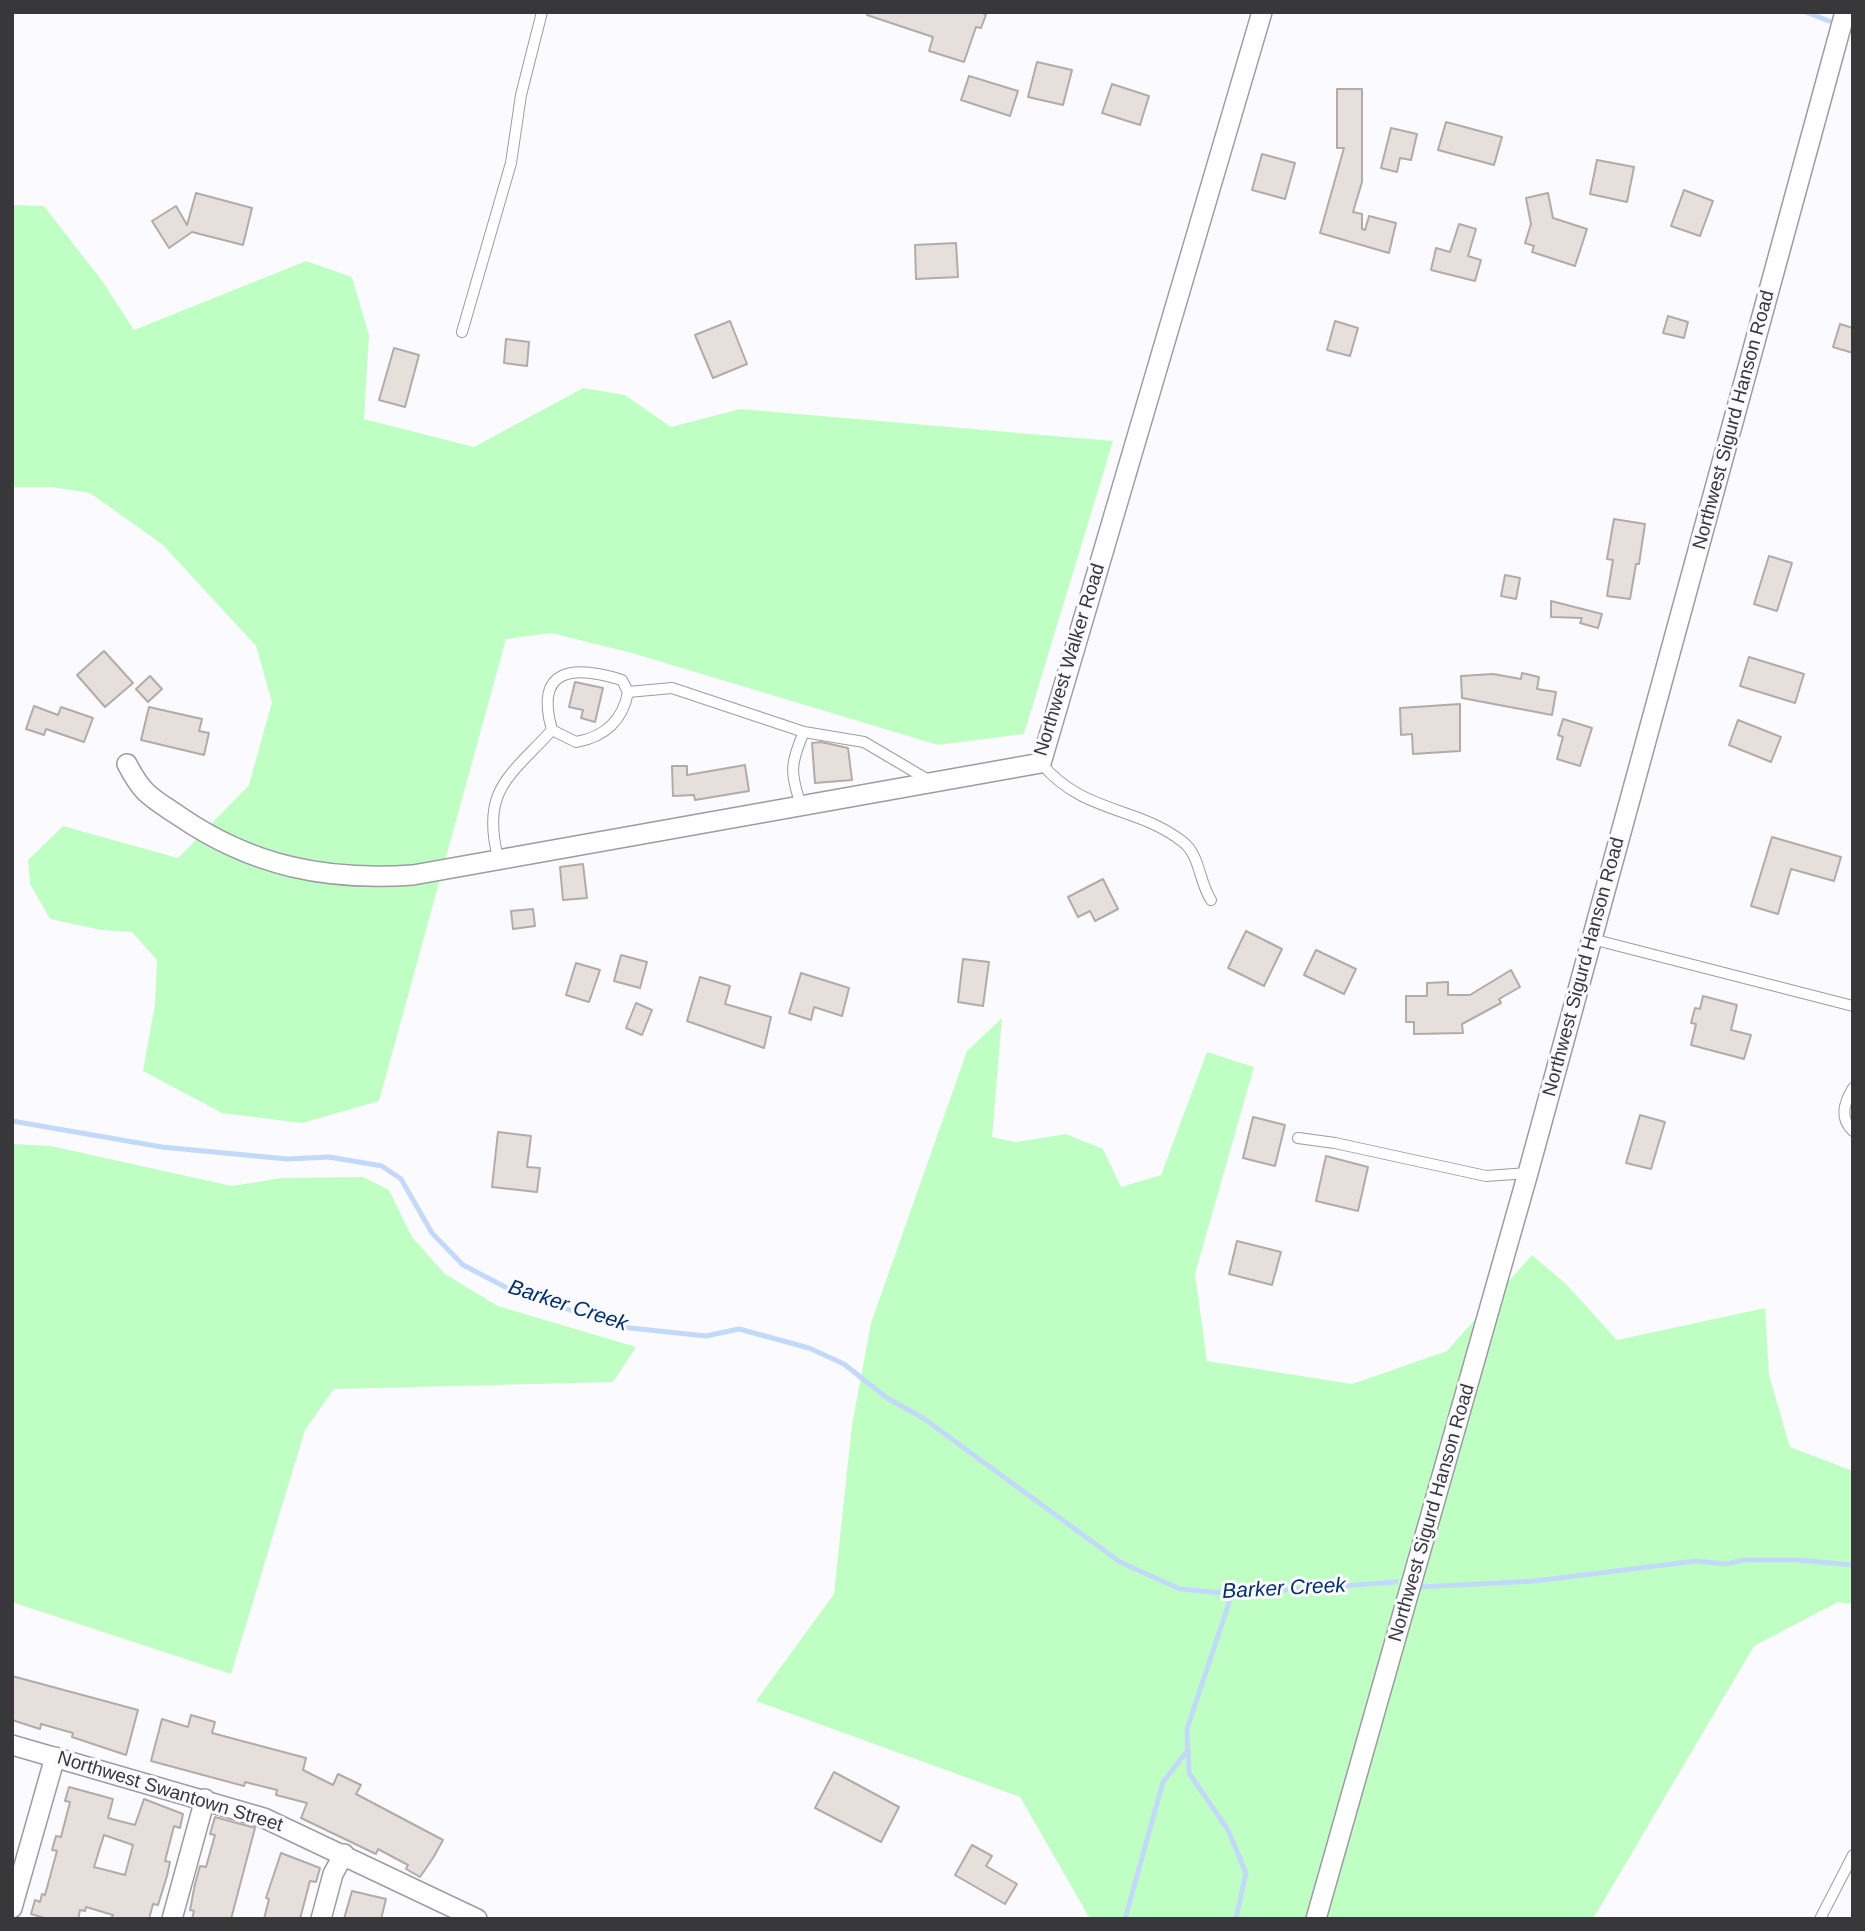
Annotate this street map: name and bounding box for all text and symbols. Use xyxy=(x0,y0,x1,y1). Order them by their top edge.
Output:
street label: Northwest Sigurd Hanson Road xyxy=(1688,288,1780,552)
street label: Northwest Walker Road xyxy=(1030,561,1110,759)
street label: Northwest Sigurd Hanson Road xyxy=(1538,835,1630,1099)
water label: Barker Creek xyxy=(505,1275,631,1337)
street label: Northwest Sigurd Hanson Road xyxy=(1384,1381,1480,1645)
water label: Barker Creek xyxy=(1222,1573,1346,1605)
street label: Northwest Swantown Street xyxy=(55,1747,285,1837)

